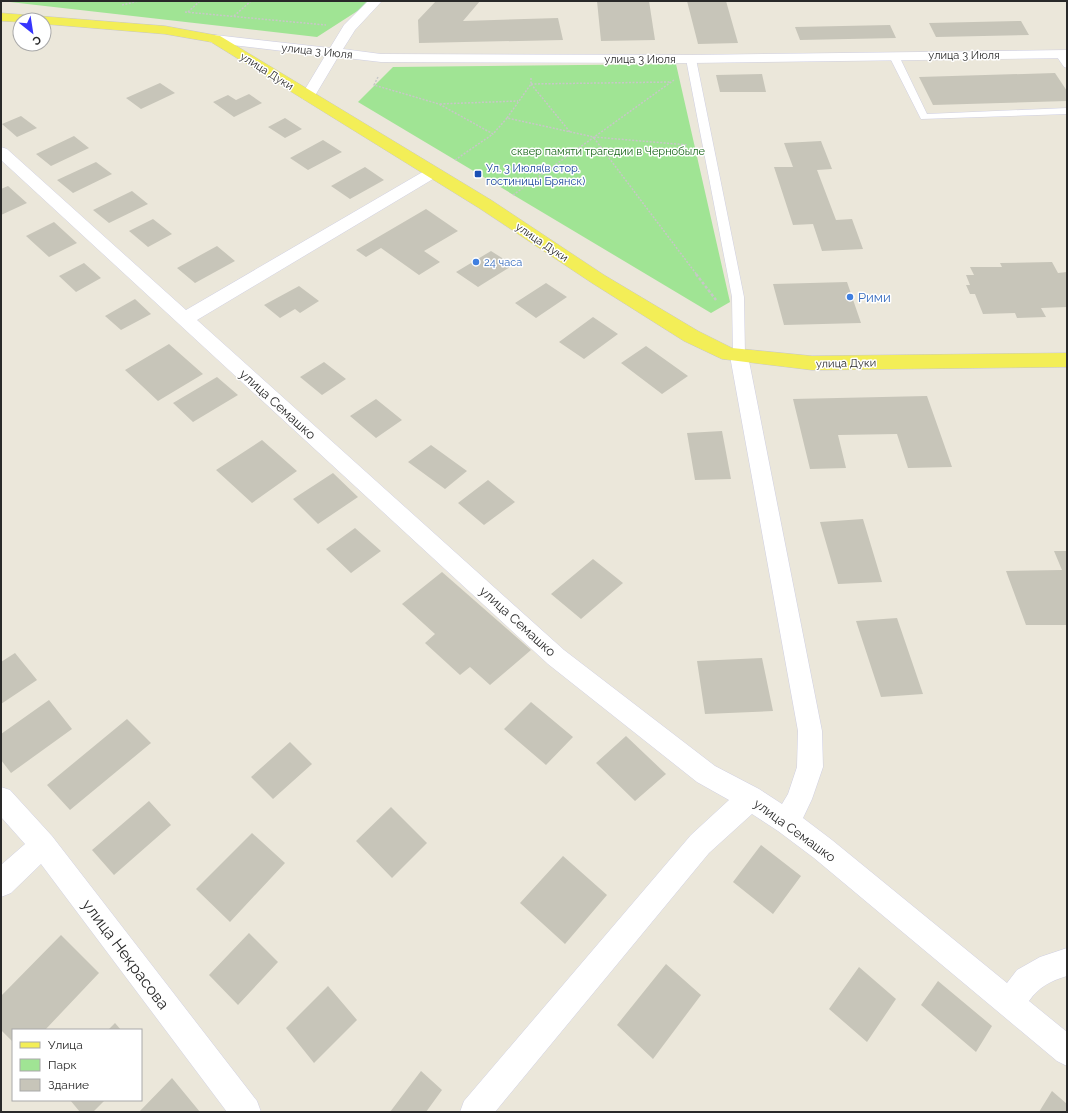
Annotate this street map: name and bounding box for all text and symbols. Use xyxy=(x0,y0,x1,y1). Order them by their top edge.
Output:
north arrow xyxy=(12,12,52,52)
text: С xyxy=(30,33,43,48)
street label: улица 3 Июля xyxy=(281,41,353,62)
street label: улица 3 Июля xyxy=(928,49,1000,62)
street label: улица Дуки xyxy=(238,50,296,93)
street label: улица 3 Июля xyxy=(604,53,676,66)
park label: сквер памяти трагедии в Чернобыле xyxy=(511,145,706,158)
place label: Ул. 3 Июля(в стор. гостиницы Брянск) xyxy=(486,162,585,188)
marker: Ул. 3 Июля(в стор. гостиницы Брянск) xyxy=(473,169,483,179)
street label: улица Дуки xyxy=(513,220,570,265)
place label: 24 часа xyxy=(484,256,522,269)
marker: 24 часа xyxy=(471,257,481,267)
place label: Рими xyxy=(858,290,891,305)
marker: Рими xyxy=(845,292,855,302)
street label: улица Дуки xyxy=(816,356,876,371)
street label: улица Семашко xyxy=(236,366,319,443)
street label: улица Семашко xyxy=(476,583,559,660)
street label: улица Семашко xyxy=(751,796,839,865)
street label: улица Некрасова xyxy=(78,896,173,1013)
legend xyxy=(12,1029,142,1101)
text: Улица xyxy=(48,1038,83,1052)
text: Парк xyxy=(48,1058,77,1072)
text: Здание xyxy=(48,1078,89,1092)

